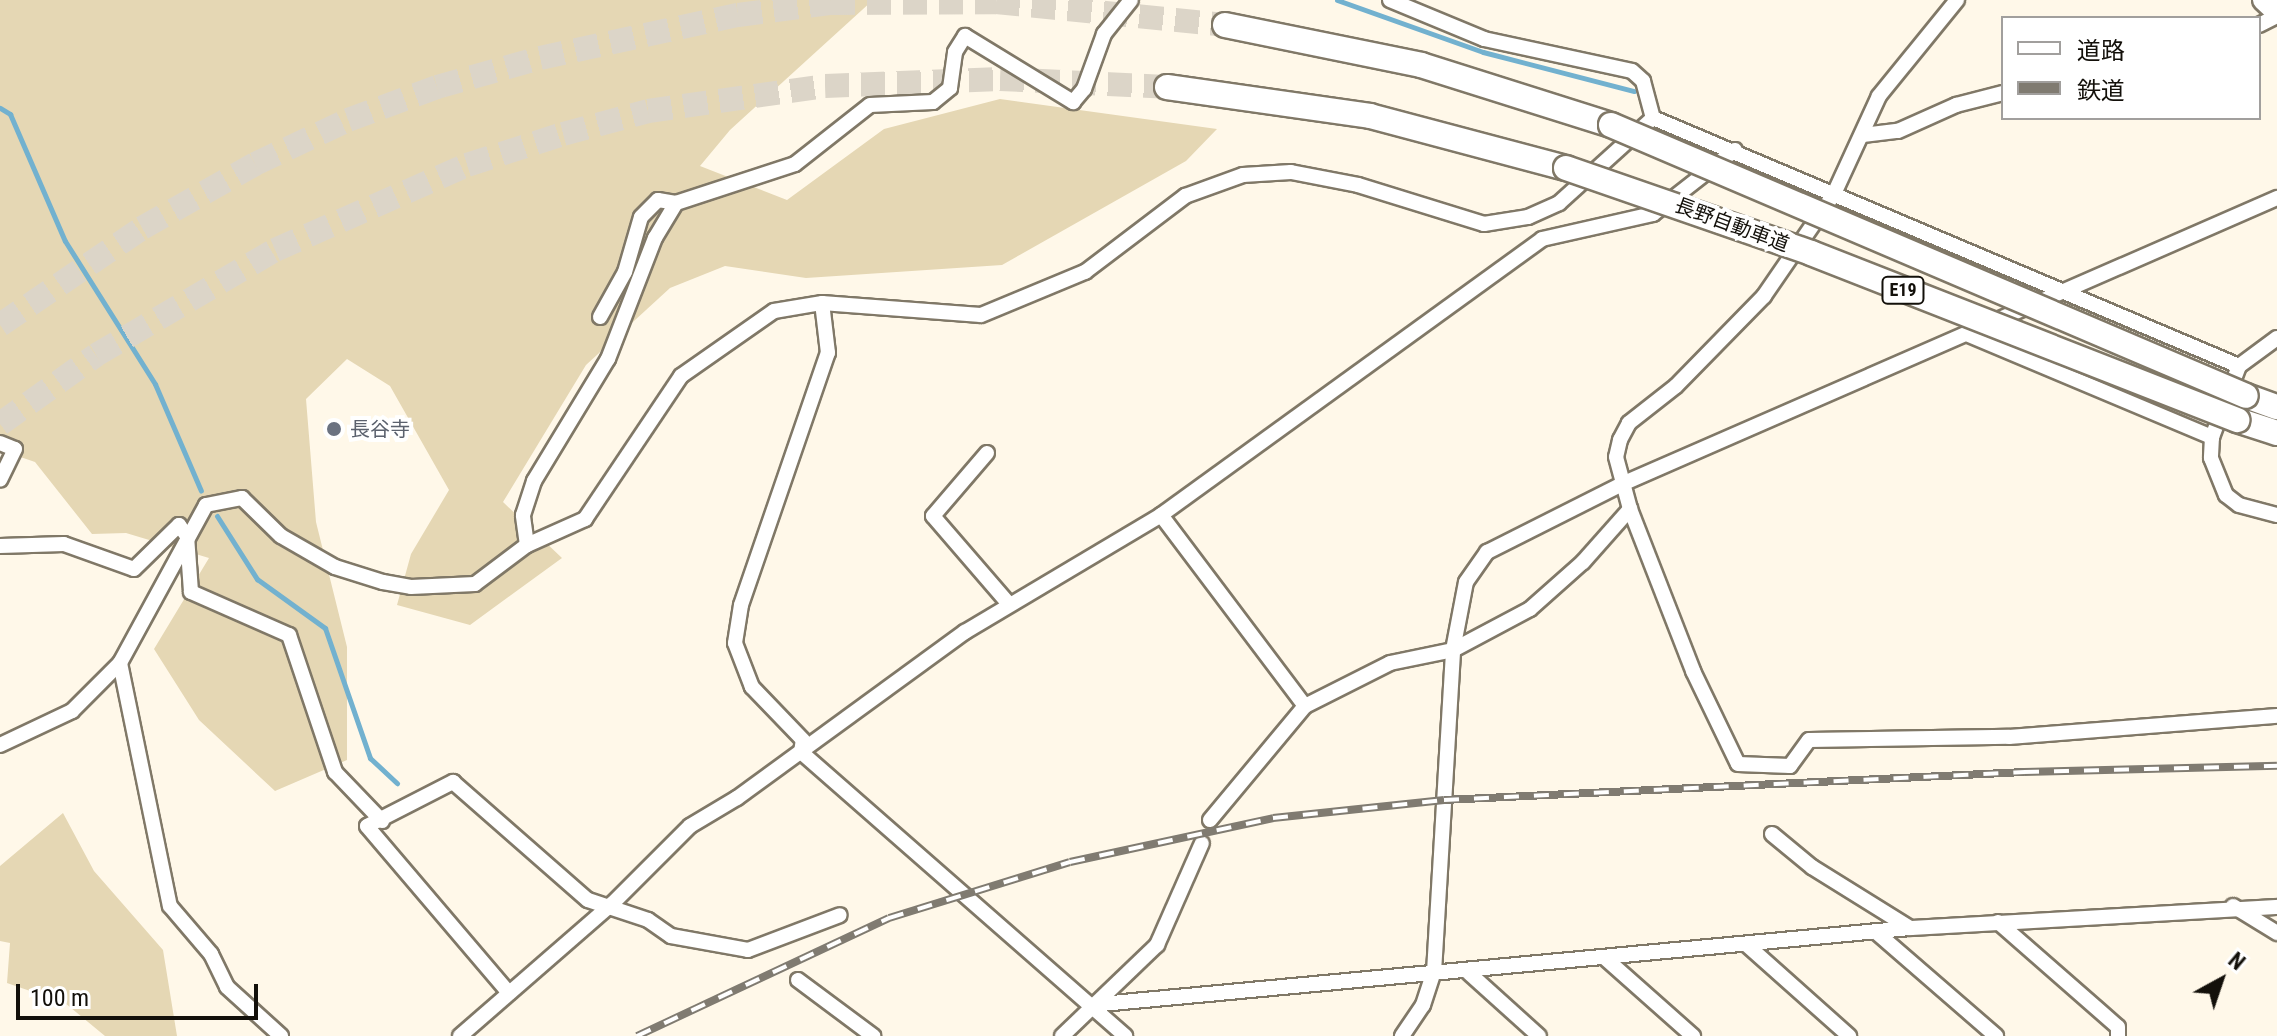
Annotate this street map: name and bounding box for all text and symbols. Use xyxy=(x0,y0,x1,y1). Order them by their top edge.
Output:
legend xyxy=(2001,16,2261,120)
text: 道路 xyxy=(2077,37,2125,65)
text: 鉄道 xyxy=(2077,77,2125,105)
street label: 長野自動車道 xyxy=(1672,193,1792,257)
road number: E19 xyxy=(1881,276,1925,304)
place label: 長谷寺 xyxy=(350,417,410,441)
marker: 長谷寺 xyxy=(325,420,343,438)
north arrow xyxy=(2181,940,2261,1020)
text: N xyxy=(2224,947,2250,975)
scale bar xyxy=(20,968,262,1018)
text: 100 m xyxy=(30,984,89,1012)

